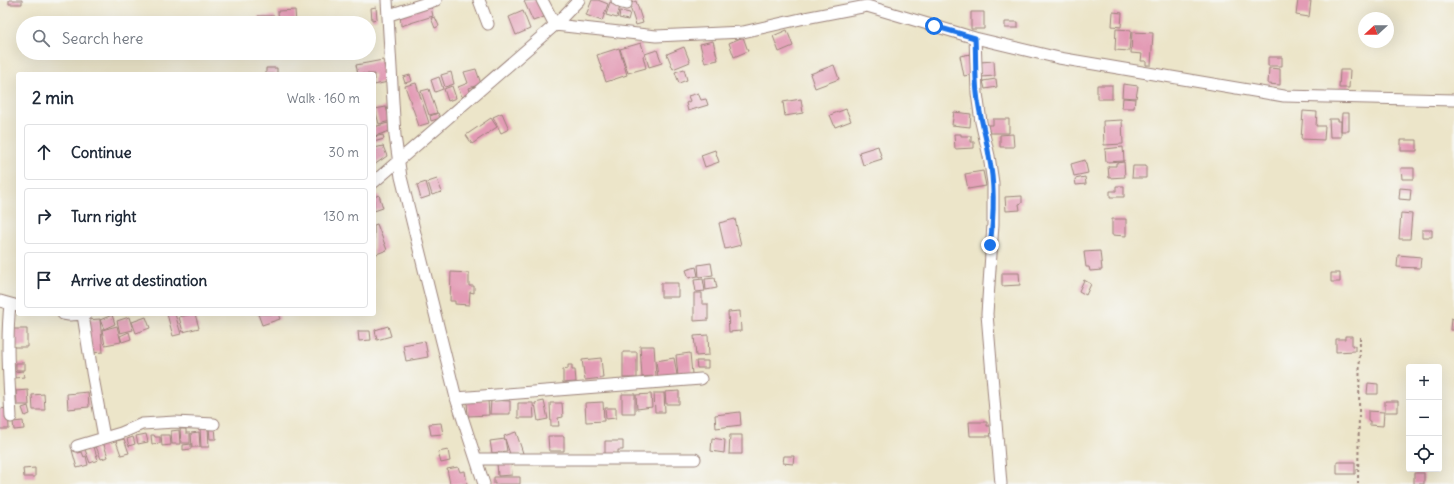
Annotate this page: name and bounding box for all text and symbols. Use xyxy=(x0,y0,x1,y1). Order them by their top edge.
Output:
north arrow xyxy=(1358,12,1394,48)
search box xyxy=(16,16,376,60)
route start xyxy=(925,17,943,35)
icon: search xyxy=(30,27,52,49)
text: Search here xyxy=(62,29,143,48)
text: 2 min xyxy=(32,87,74,109)
text: Walk · 160 m xyxy=(287,90,360,107)
icon: ahead xyxy=(33,141,55,163)
text: Continue xyxy=(71,143,132,162)
text: 30 m xyxy=(329,144,359,161)
icon: right xyxy=(33,205,55,227)
text: Turn right xyxy=(71,207,136,226)
text: 130 m xyxy=(323,208,359,225)
route end xyxy=(981,236,999,254)
icon: arrive xyxy=(33,269,55,291)
text: Arrive at destination xyxy=(71,271,207,290)
map controls xyxy=(1406,364,1442,472)
button: + xyxy=(1406,364,1442,400)
button: − xyxy=(1406,400,1442,436)
button: locate xyxy=(1406,436,1442,472)

